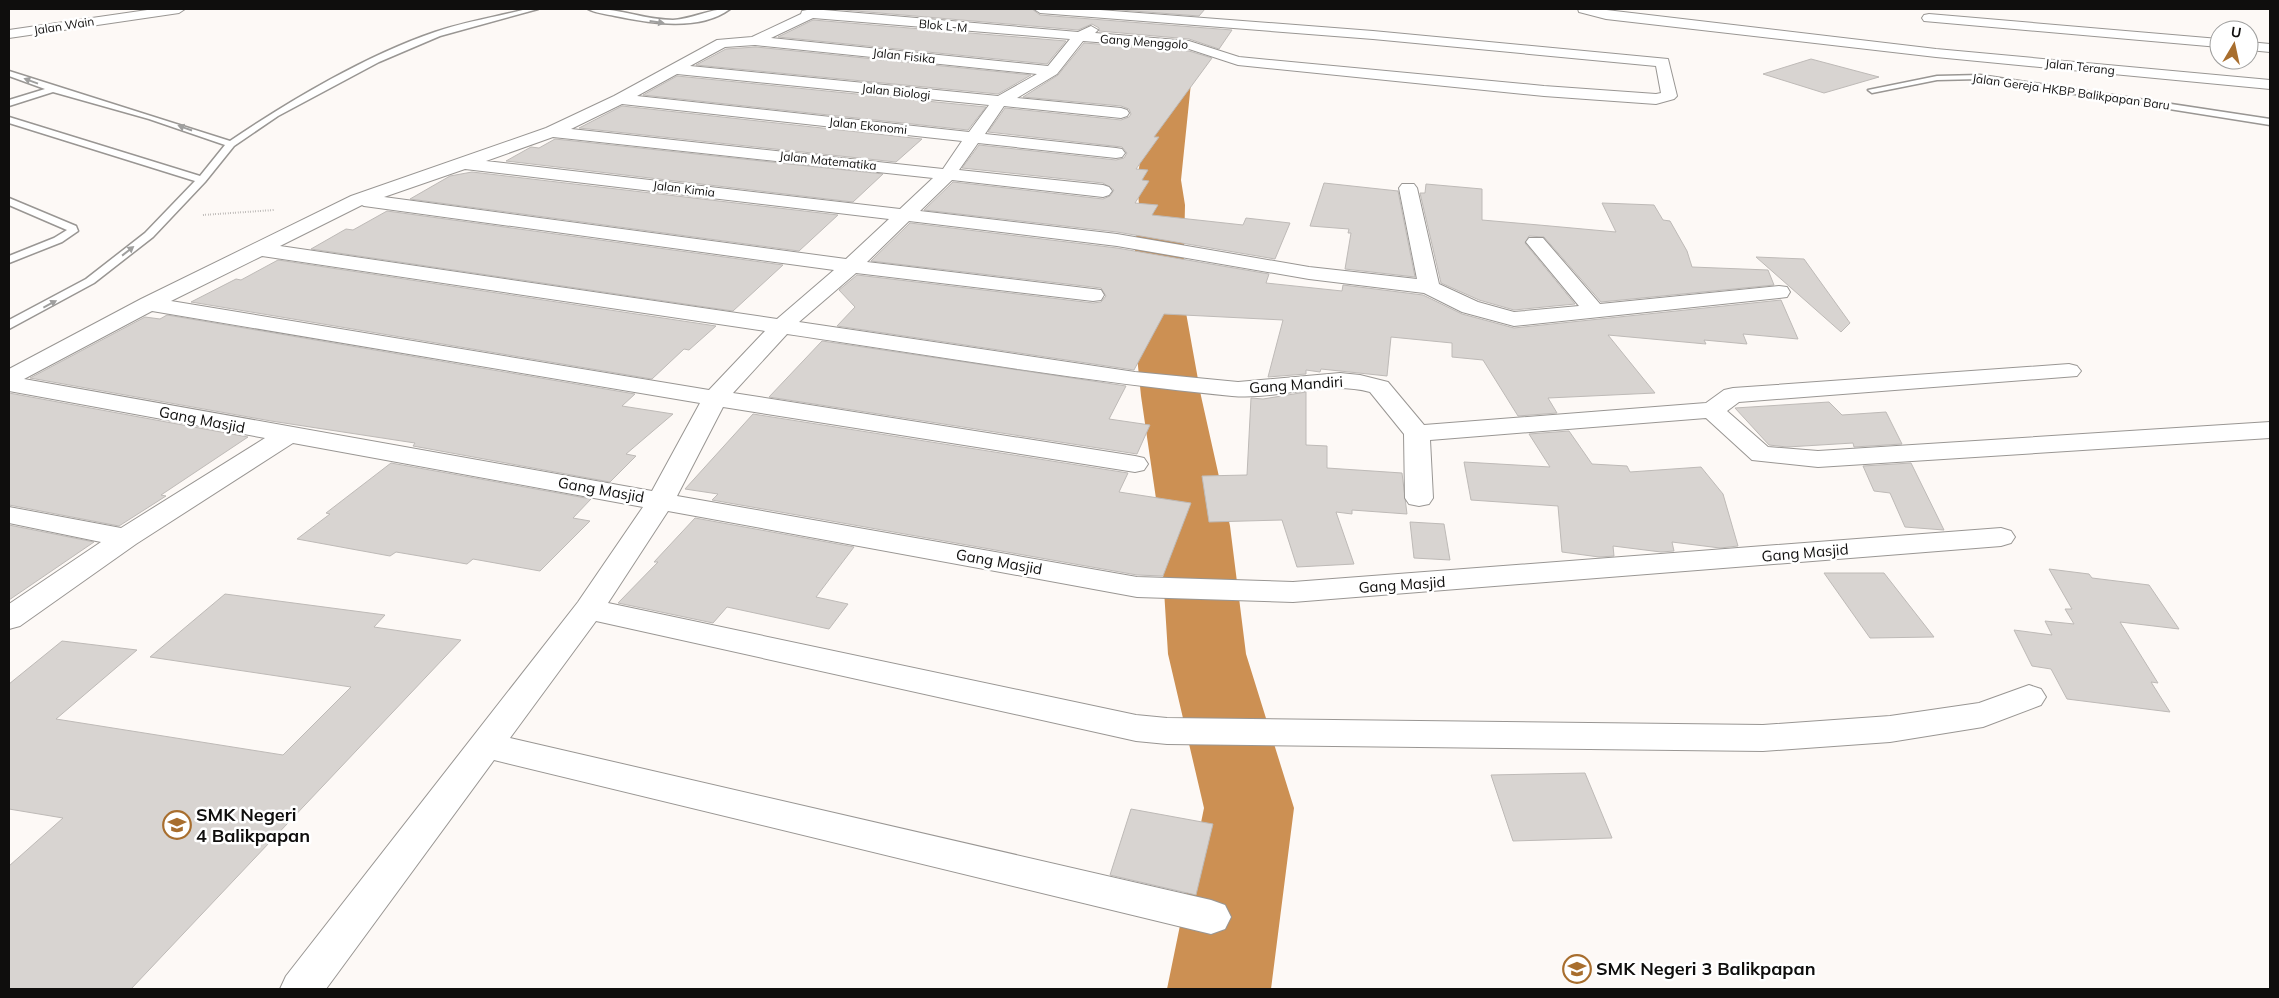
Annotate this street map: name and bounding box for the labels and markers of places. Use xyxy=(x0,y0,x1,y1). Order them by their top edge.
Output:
place label: SMK Negeri 4 Balikpapan xyxy=(196,803,310,847)
school or university icon: SMK Negeri 4 Balikpapan xyxy=(162,810,192,840)
school or university icon: SMK Negeri 3 Balikpapan xyxy=(1562,954,1592,984)
place label: SMK Negeri 3 Balikpapan xyxy=(1596,957,1816,980)

